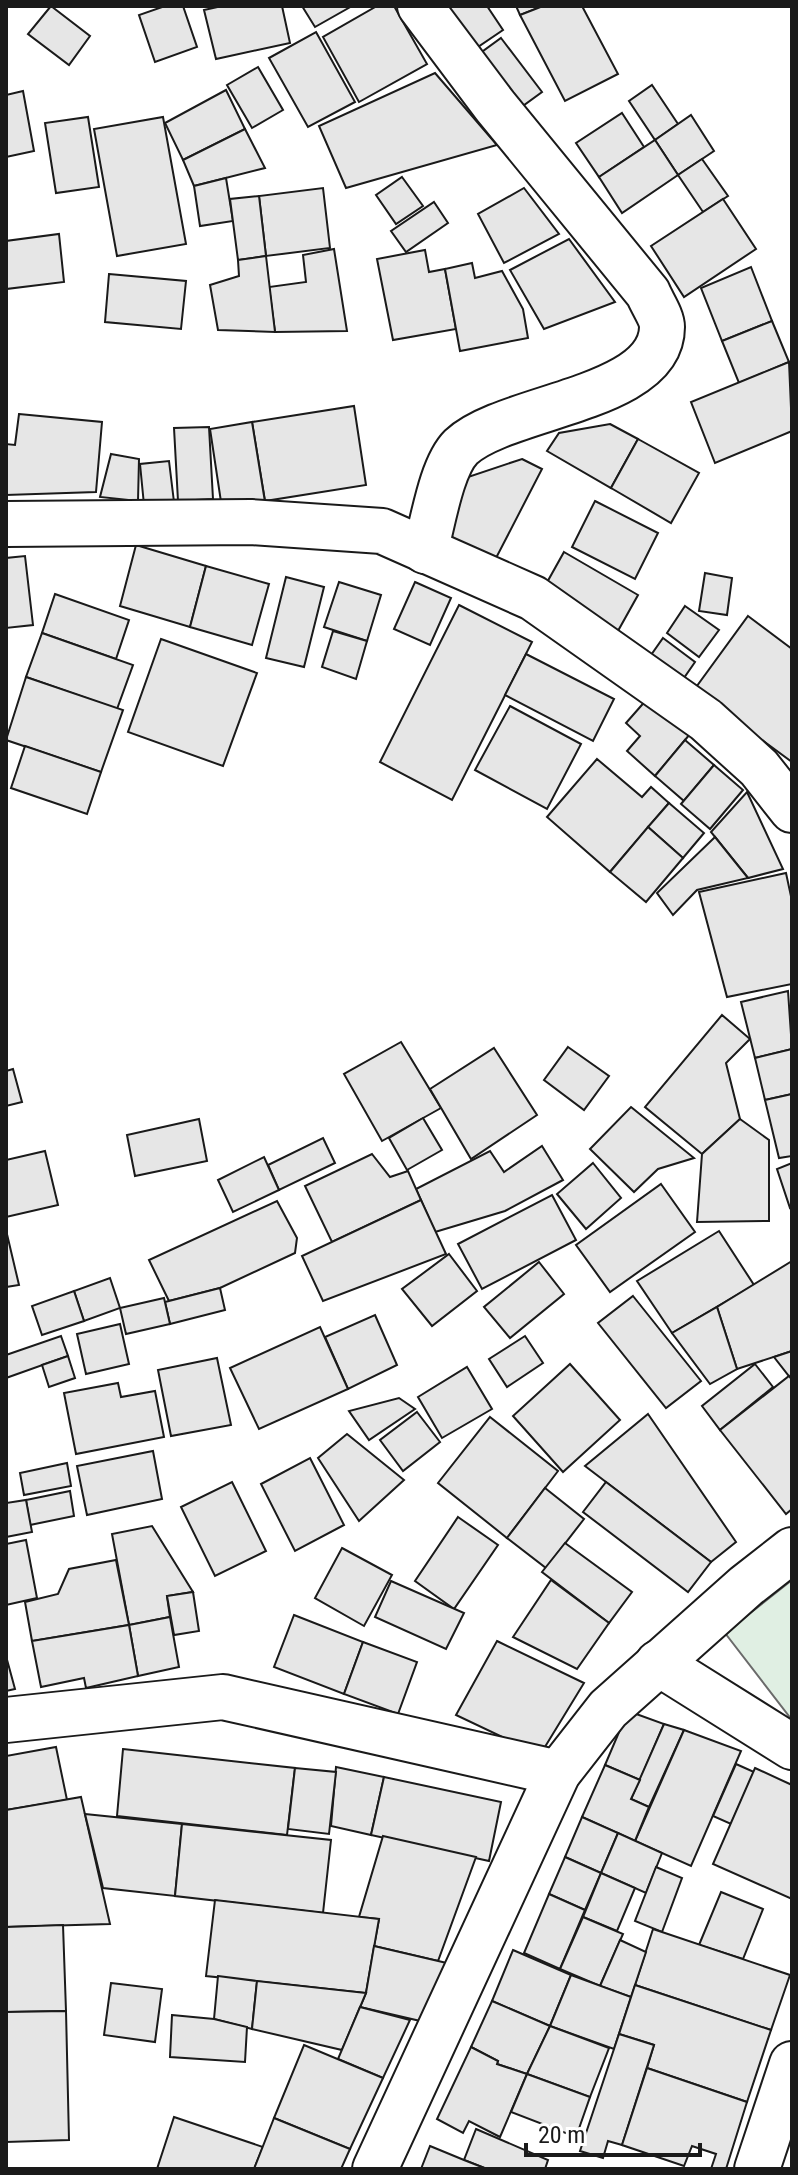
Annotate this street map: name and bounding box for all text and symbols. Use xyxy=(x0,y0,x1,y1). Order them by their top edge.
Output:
scale bar xyxy=(526,2107,700,2157)
text: 20 m xyxy=(538,2121,585,2149)

